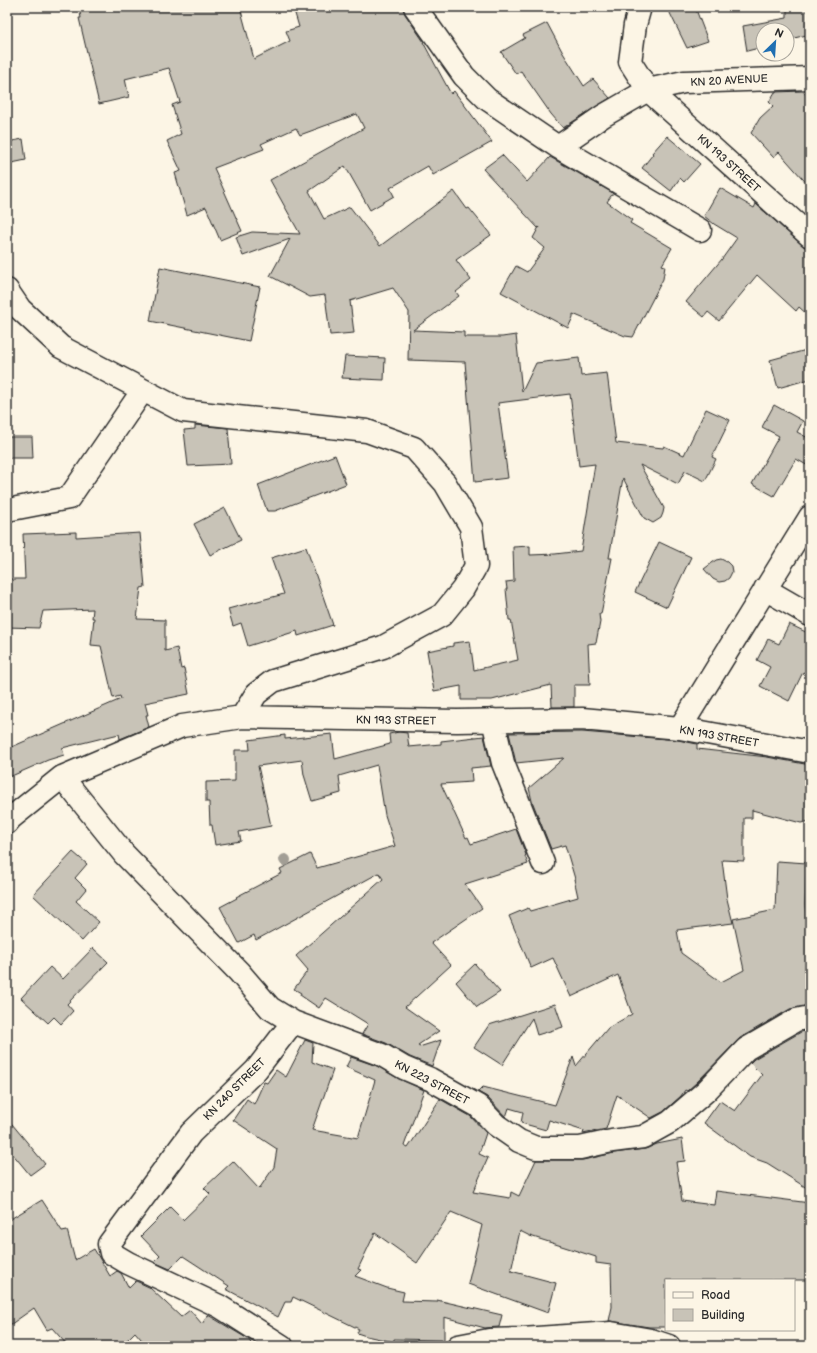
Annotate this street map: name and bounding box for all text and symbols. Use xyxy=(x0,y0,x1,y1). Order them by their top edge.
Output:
north arrow xyxy=(755,22,795,62)
text: N xyxy=(773,26,786,41)
street label: KN 20 AVENUE xyxy=(690,72,768,89)
street label: KN 193 STREET xyxy=(694,132,763,195)
street label: KN 193 STREET xyxy=(356,713,437,728)
street label: KN 193 STREET xyxy=(678,723,760,750)
street label: KN 240 STREET xyxy=(201,1055,268,1123)
street label: KN 223 STREET xyxy=(392,1057,472,1108)
legend xyxy=(665,1279,795,1331)
text: Road xyxy=(701,1288,730,1303)
text: Building xyxy=(701,1308,745,1323)

